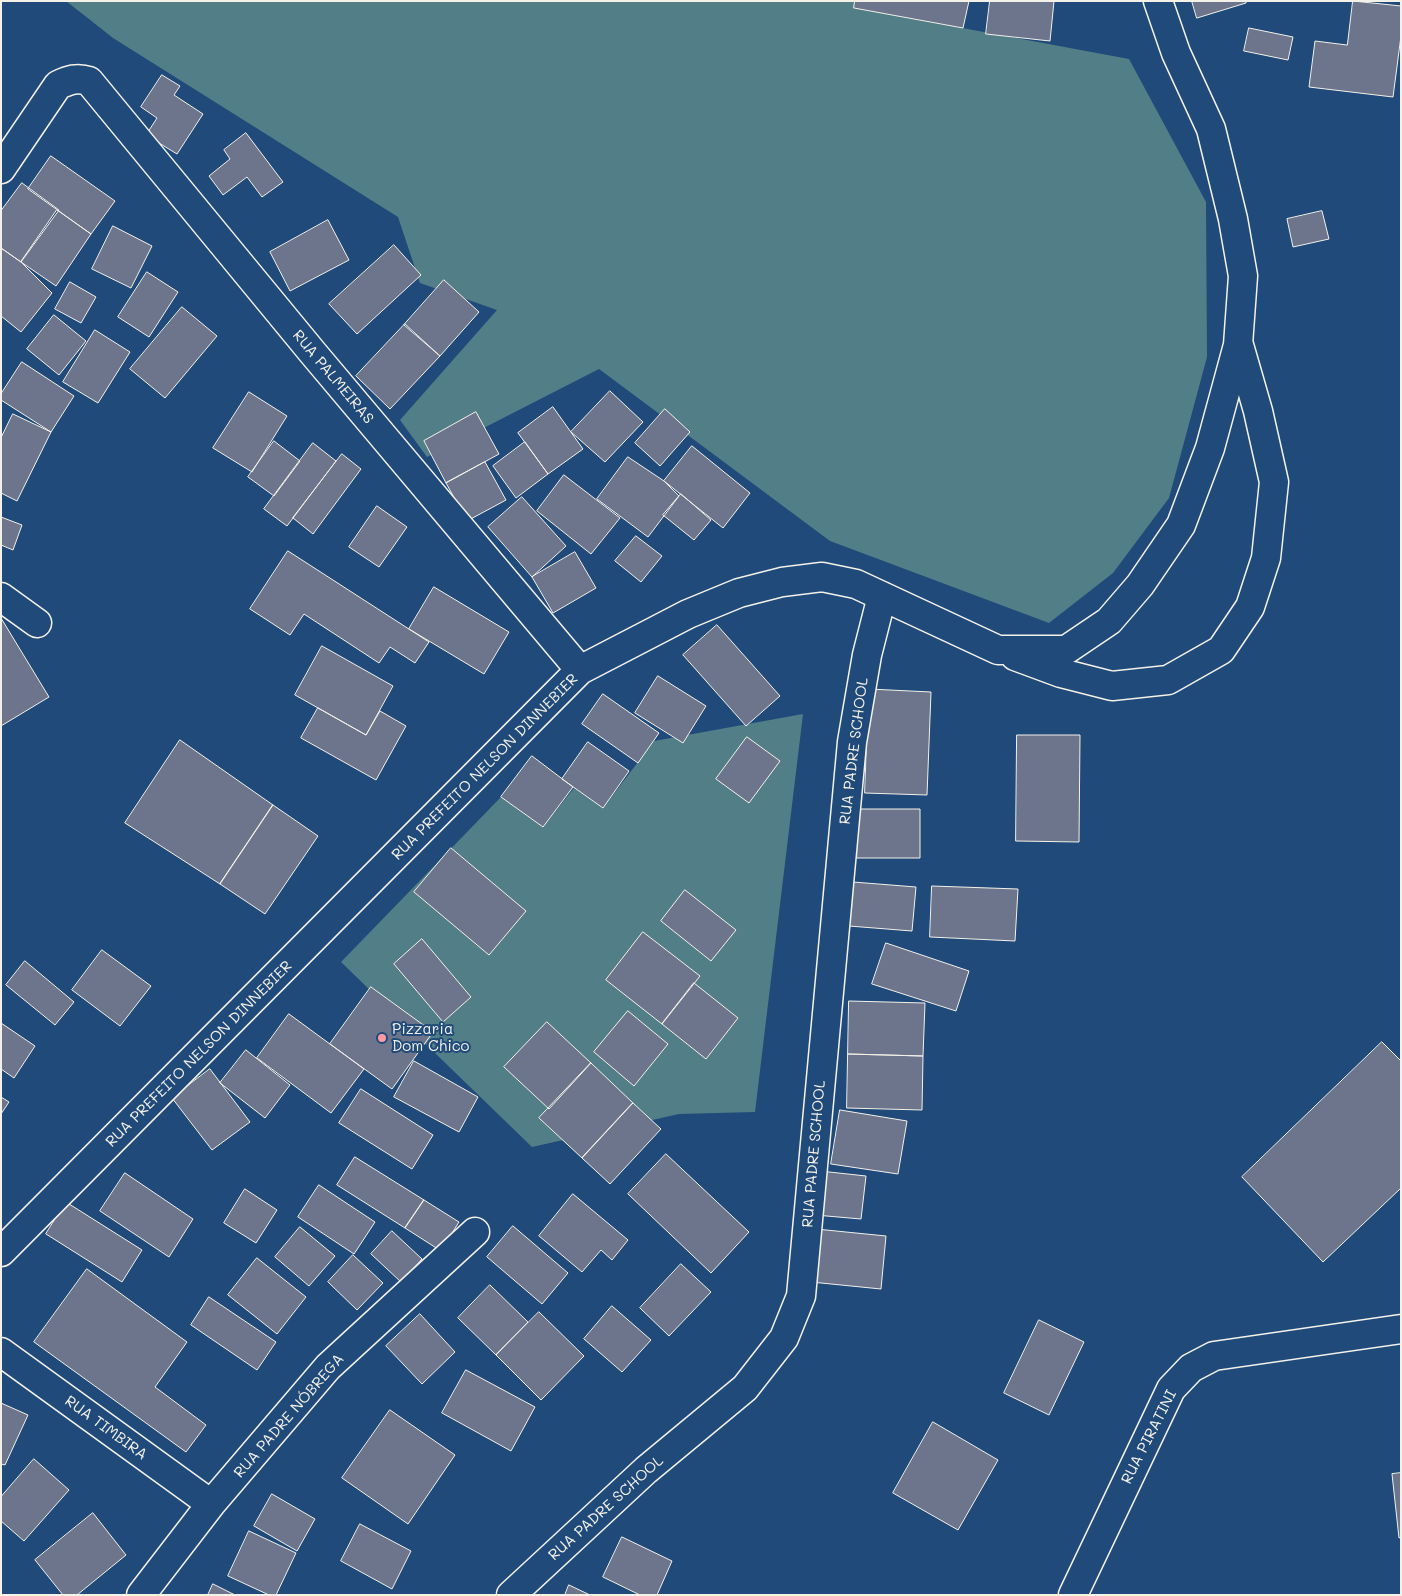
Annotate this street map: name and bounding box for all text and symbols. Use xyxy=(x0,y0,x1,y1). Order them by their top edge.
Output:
street label: RUA PALMEIRAS xyxy=(289,327,377,427)
street label: RUA PREFEITO NELSON DINNEBIER xyxy=(388,670,582,864)
street label: RUA PADRE SCHOOL xyxy=(836,676,872,826)
street label: RUA PREFEITO NELSON DINNEBIER xyxy=(102,957,296,1151)
place label: Pizzaria Dom Chico xyxy=(392,1020,469,1055)
marker: Pizzaria Dom Chico xyxy=(376,1032,388,1044)
street label: RUA PADRE SCHOOL xyxy=(799,1080,829,1228)
street label: RUA PADRE NÓBREGA xyxy=(230,1350,348,1482)
street label: RUA PIRATINI xyxy=(1118,1387,1180,1487)
street label: RUA TIMBIRA xyxy=(61,1392,151,1464)
street label: RUA PADRE SCHOOL xyxy=(545,1452,667,1564)

